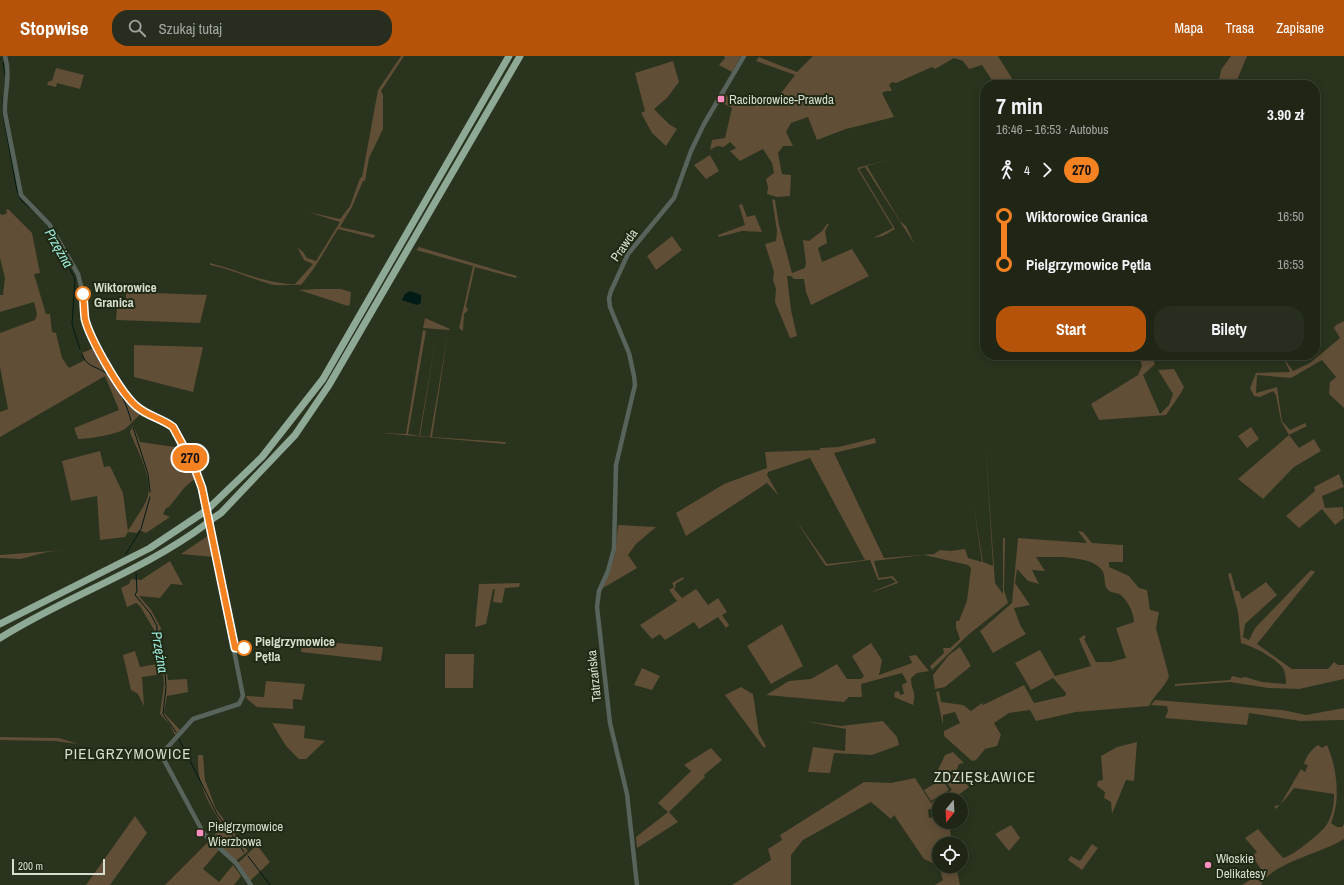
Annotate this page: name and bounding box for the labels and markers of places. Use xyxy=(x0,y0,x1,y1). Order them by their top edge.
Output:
place label: Raciborowice-Prawda xyxy=(729,91,834,108)
marker: Raciborowice-Prawda xyxy=(716,94,726,104)
place label: Wiktorowice Granica xyxy=(94,279,157,311)
marker: Wiktorowice Granica xyxy=(75,286,91,302)
place label: Pielgrzymowice Pętla xyxy=(255,633,335,665)
marker: Pielgrzymowice Pętla xyxy=(236,640,252,656)
place label: Pielgrzymowice Wierzbowa xyxy=(208,818,283,850)
marker: Pielgrzymowice Wierzbowa xyxy=(195,828,205,838)
place label: Włoskie Delikatesy xyxy=(1216,850,1266,882)
marker: Włoskie Delikatesy xyxy=(1203,860,1213,870)

